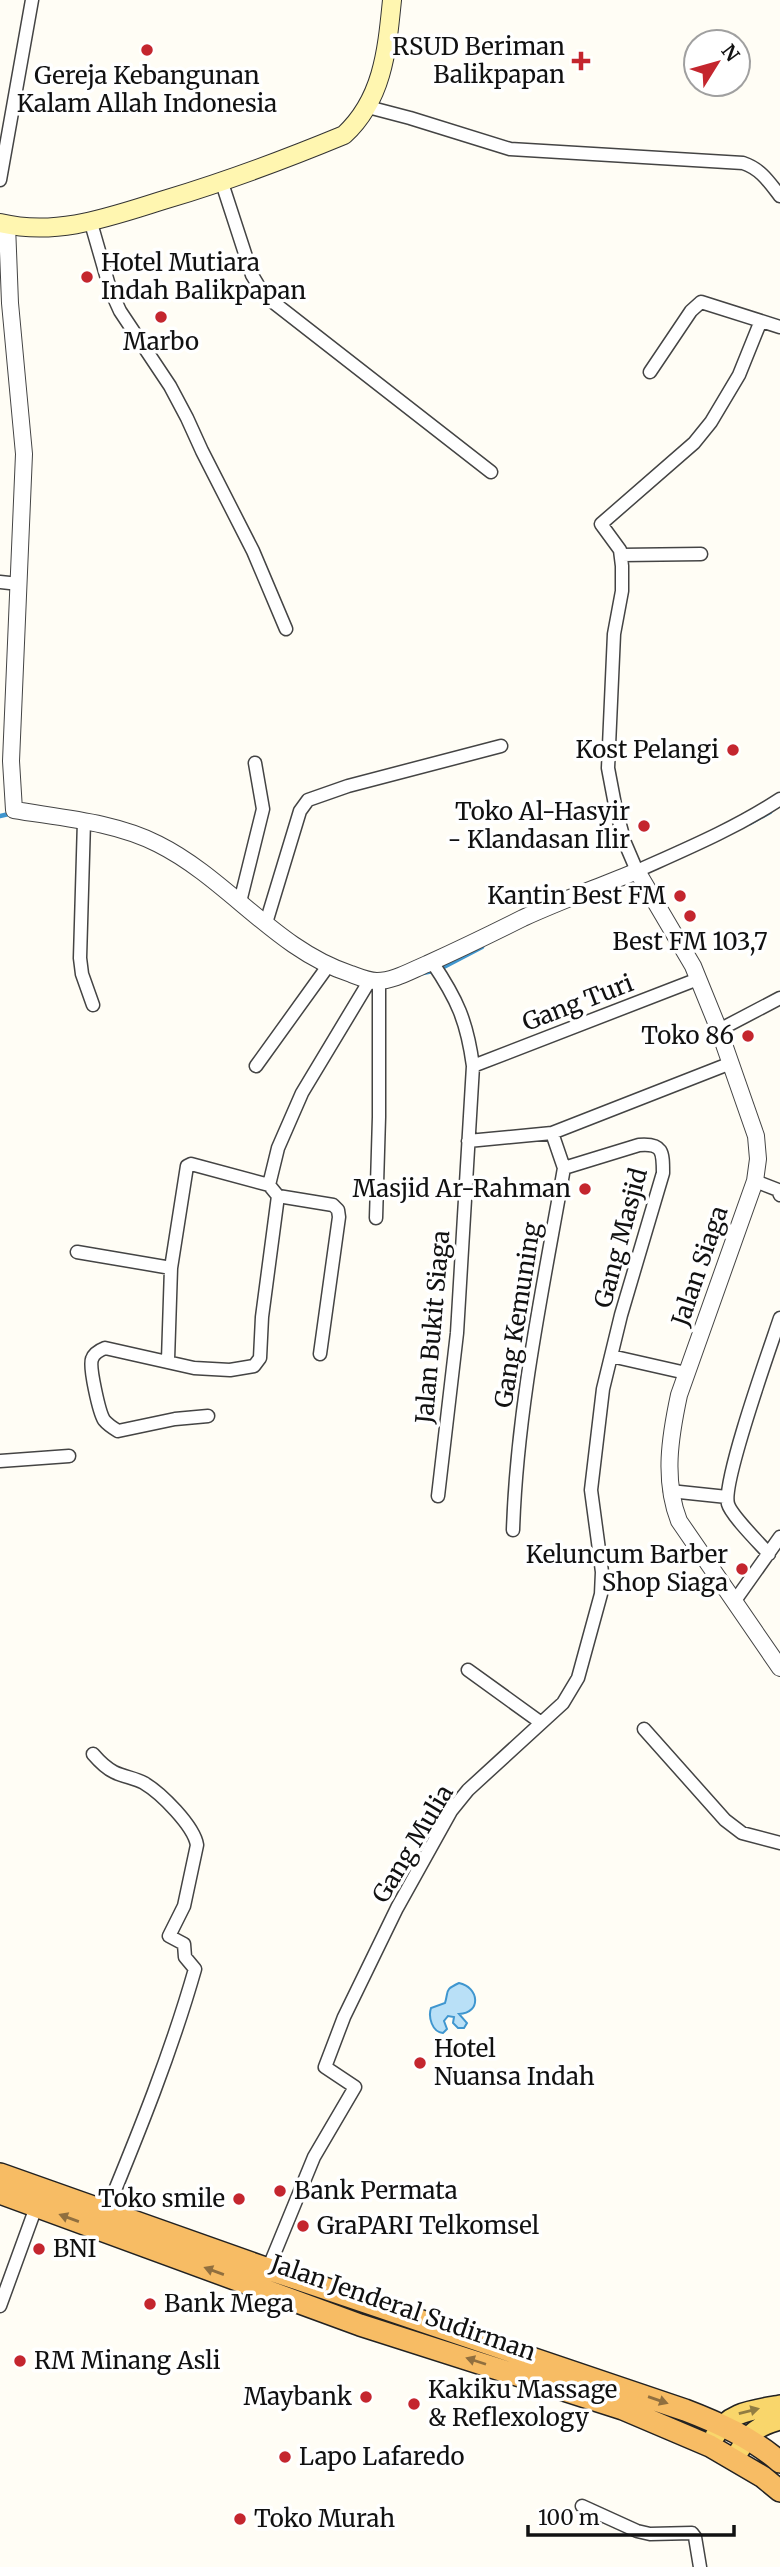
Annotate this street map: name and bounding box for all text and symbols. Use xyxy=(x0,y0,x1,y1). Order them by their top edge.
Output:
north arrow xyxy=(682,28,752,98)
place label: RSUD Beriman Balikpapan xyxy=(392,31,565,90)
text: N xyxy=(716,40,745,66)
marker: Gereja Kebangunan Kalam Allah Indonesia xyxy=(139,42,155,58)
marker: RSUD Beriman Balikpapan xyxy=(571,51,591,71)
place label: Gereja Kebangunan Kalam Allah Indonesia xyxy=(17,60,277,119)
place label: Hotel Mutiara Indah Balikpapan xyxy=(101,247,306,306)
marker: Hotel Mutiara Indah Balikpapan xyxy=(79,269,95,285)
marker: Marbo xyxy=(153,309,169,325)
place label: Marbo xyxy=(123,326,199,357)
place label: Kost Pelangi xyxy=(575,734,719,765)
marker: Kost Pelangi xyxy=(725,742,741,758)
place label: Toko Al-Hasyir - Klandasan Ilir xyxy=(447,796,630,855)
marker: Toko Al-Hasyir - Klandasan Ilir xyxy=(636,818,652,834)
place label: Kantin Best FM xyxy=(487,880,666,911)
marker: Kantin Best FM xyxy=(672,888,688,904)
marker: Best FM 103,7 xyxy=(682,908,698,924)
place label: Best FM 103,7 xyxy=(612,926,768,957)
street label: Gang Turi xyxy=(518,967,638,1038)
place label: Toko 86 xyxy=(641,1020,734,1051)
marker: Toko 86 xyxy=(740,1028,756,1044)
street label: Gang Masjid xyxy=(587,1165,654,1311)
place label: Masjid Ar-Rahman xyxy=(352,1173,571,1204)
marker: Masjid Ar-Rahman xyxy=(577,1181,593,1197)
street label: Jalan Siaga xyxy=(664,1202,735,1331)
street label: Gang Kemuning xyxy=(488,1220,548,1410)
street label: Jalan Bukit Siaga xyxy=(409,1229,456,1426)
place label: Keluncum Barber Shop Siaga xyxy=(526,1539,728,1598)
marker: Keluncum Barber Shop Siaga xyxy=(734,1561,750,1577)
street label: Gang Mulia xyxy=(365,1779,460,1908)
place label: Hotel Nuansa Indah xyxy=(434,2033,595,2092)
marker: Hotel Nuansa Indah xyxy=(412,2055,428,2071)
place label: Bank Permata xyxy=(294,2175,458,2206)
place label: Toko smile xyxy=(98,2183,225,2214)
marker: Bank Permata xyxy=(272,2183,288,2199)
marker: Toko smile xyxy=(231,2191,247,2207)
place label: GraPARI Telkomsel xyxy=(317,2210,539,2241)
one-way arrow xyxy=(58,2213,79,2224)
marker: GraPARI Telkomsel xyxy=(295,2218,311,2234)
place label: BNI xyxy=(53,2233,96,2264)
marker: BNI xyxy=(31,2241,47,2257)
street label: Jalan Jenderal Sudirman xyxy=(266,2247,540,2368)
one-way arrow xyxy=(204,2265,225,2276)
place label: Bank Mega xyxy=(164,2288,294,2319)
marker: Bank Mega xyxy=(142,2296,158,2312)
place label: RM Minang Asli xyxy=(34,2345,221,2376)
marker: RM Minang Asli xyxy=(12,2353,28,2369)
one-way arrow xyxy=(465,2356,486,2366)
place label: Kakiku Massage & Reflexology xyxy=(428,2374,617,2433)
place label: Maybank xyxy=(243,2381,353,2412)
marker: Maybank xyxy=(358,2389,374,2405)
one-way arrow xyxy=(647,2395,668,2406)
marker: Kakiku Massage & Reflexology xyxy=(406,2396,422,2412)
one-way arrow xyxy=(738,2406,760,2417)
place label: Lapo Lafaredo xyxy=(299,2441,465,2472)
marker: Lapo Lafaredo xyxy=(277,2449,293,2465)
scale bar xyxy=(528,2494,734,2538)
place label: Toko Murah xyxy=(254,2503,395,2534)
text: 100 m xyxy=(538,2504,600,2531)
marker: Toko Murah xyxy=(232,2511,248,2527)

